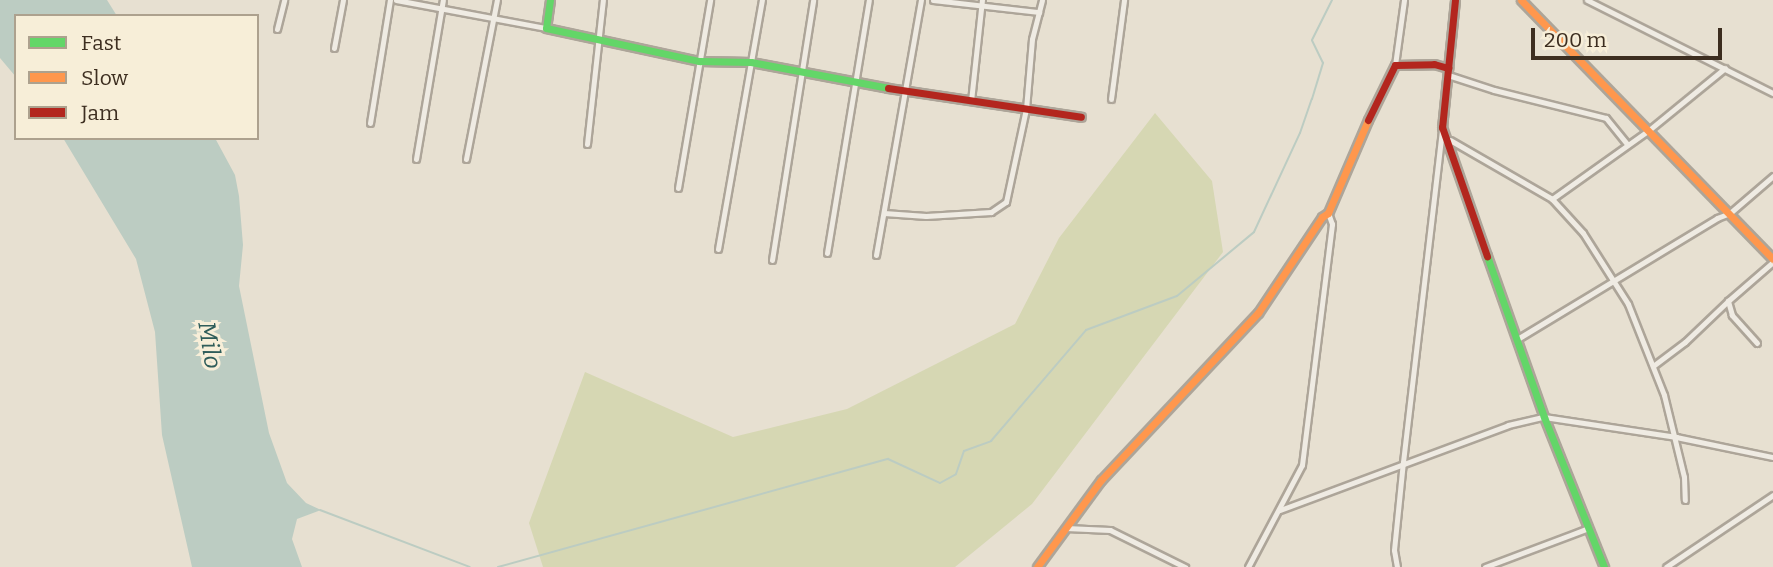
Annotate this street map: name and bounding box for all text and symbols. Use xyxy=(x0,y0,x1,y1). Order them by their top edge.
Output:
legend xyxy=(14,14,259,140)
scale bar xyxy=(1535,14,1726,58)
text: 200 m xyxy=(1544,27,1607,53)
text: Fast xyxy=(81,30,121,56)
text: Slow xyxy=(81,65,128,91)
text: Jam xyxy=(81,100,119,126)
water label: Milo xyxy=(191,319,227,371)

